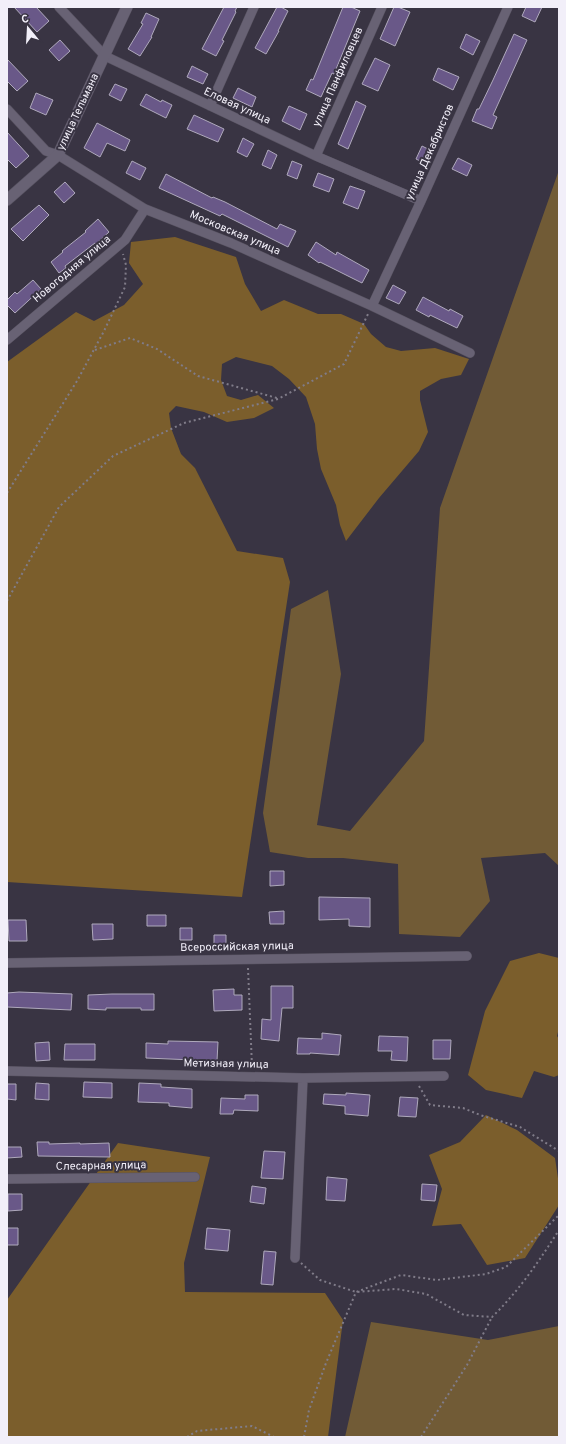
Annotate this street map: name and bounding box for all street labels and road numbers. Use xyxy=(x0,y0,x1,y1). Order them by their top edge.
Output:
street label: улица Панфиловцев xyxy=(310,25,366,129)
street label: улица Тельмана xyxy=(54,71,102,153)
street label: Еловая улица xyxy=(201,84,273,128)
street label: улица Декабристов xyxy=(402,102,458,202)
street label: Московская улица xyxy=(188,208,283,259)
street label: Новогодняя улица xyxy=(30,232,114,306)
street label: Всероссийская улица xyxy=(180,939,294,955)
street label: Метизная улица xyxy=(183,1056,269,1072)
street label: Слесарная улица xyxy=(56,1158,147,1174)

